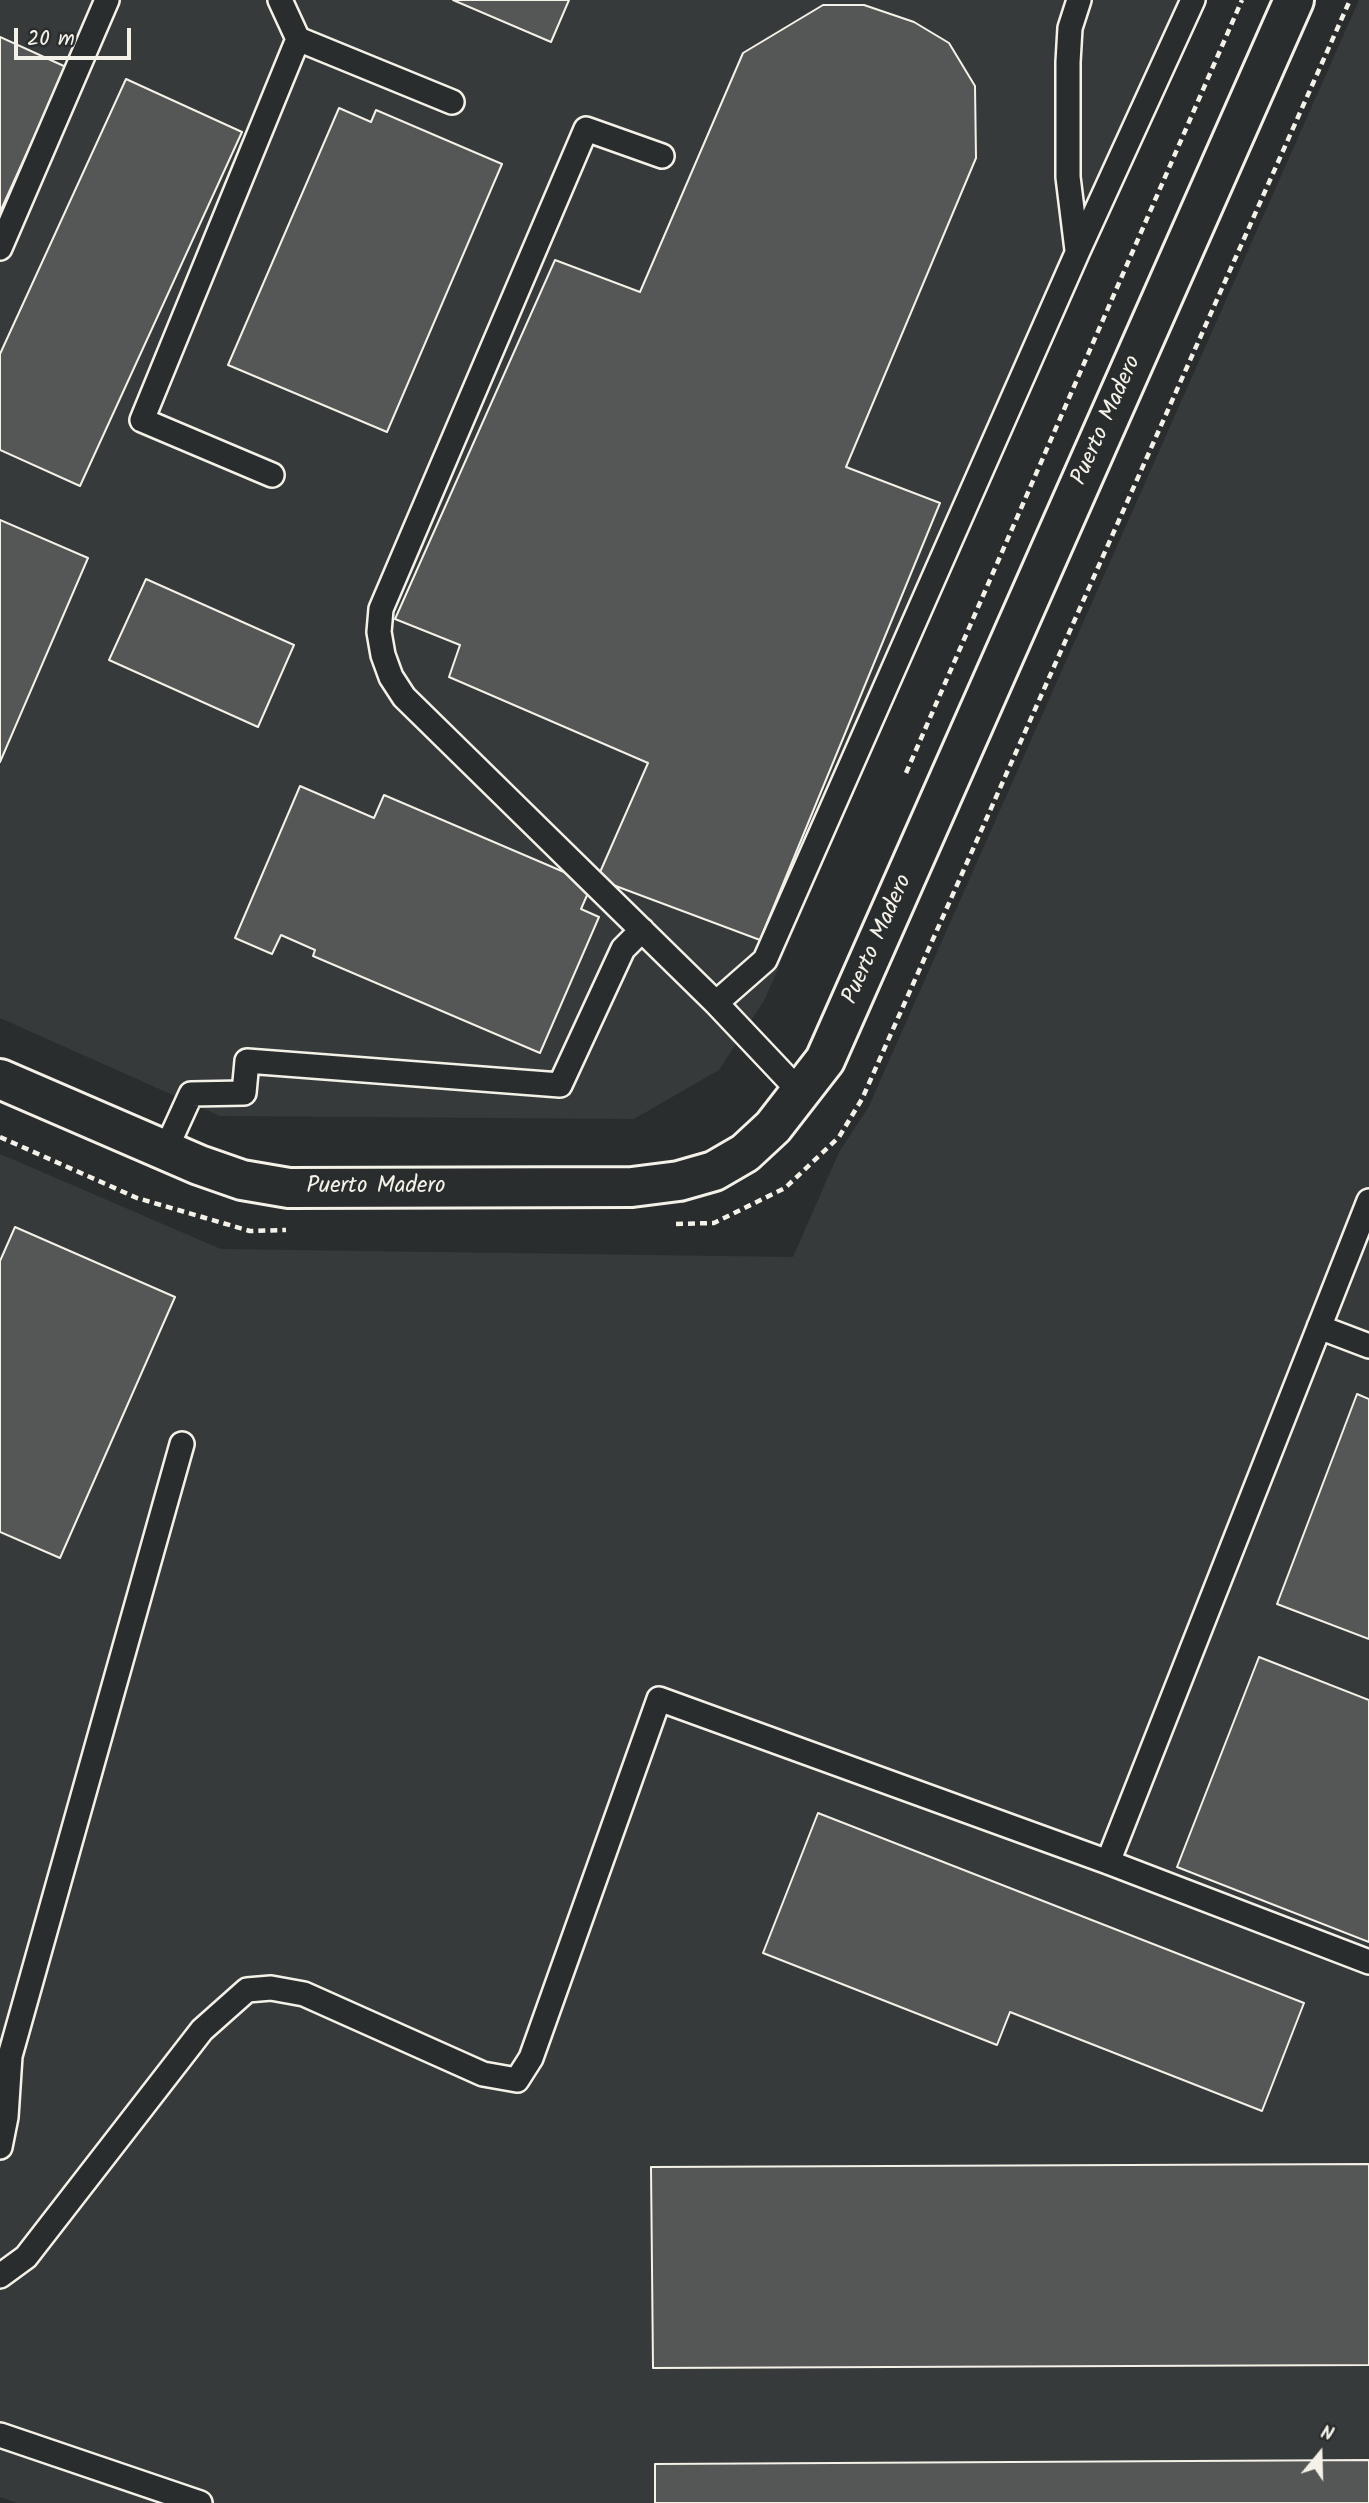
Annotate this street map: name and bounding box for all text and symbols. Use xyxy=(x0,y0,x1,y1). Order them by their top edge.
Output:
scale bar xyxy=(18,14,135,58)
text: 20 m xyxy=(27,23,75,56)
street label: Puerto Madero xyxy=(1067,352,1149,490)
street label: Puerto Madero xyxy=(838,871,920,1009)
street label: Puerto Madero xyxy=(307,1174,445,1202)
text: N xyxy=(1316,2418,1337,2450)
north arrow xyxy=(1285,2419,1355,2489)

